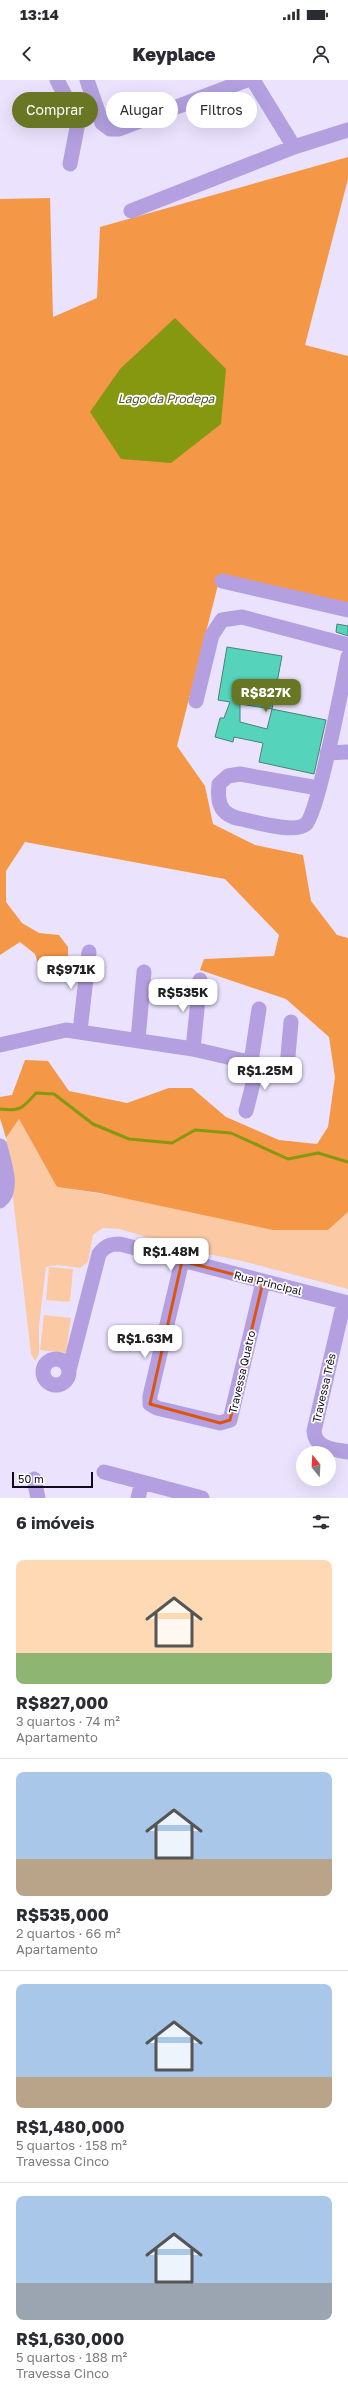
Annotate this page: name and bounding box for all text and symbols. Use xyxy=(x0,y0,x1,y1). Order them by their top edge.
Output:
text: 13:14 xyxy=(20,5,59,23)
icon: back xyxy=(16,43,38,65)
text: Keyplace xyxy=(132,43,216,65)
icon: person xyxy=(310,43,332,65)
chip: Comprar xyxy=(12,92,98,128)
chip: Alugar xyxy=(106,92,178,128)
chip: Filtros xyxy=(186,92,257,128)
water label: Lago da Prodepa xyxy=(118,391,216,406)
pin: R$827K xyxy=(233,679,299,713)
text: R$827K xyxy=(241,684,291,700)
pin: R$971K xyxy=(38,956,104,990)
text: R$971K xyxy=(46,961,96,977)
pin: R$535K xyxy=(150,979,216,1013)
text: R$535K xyxy=(158,984,208,1000)
pin: R$1.25M xyxy=(228,1057,302,1091)
text: R$1.25M xyxy=(237,1062,293,1078)
pin: R$1.48M xyxy=(134,1238,208,1272)
text: R$1.48M xyxy=(143,1243,199,1259)
street label: Rua Principal xyxy=(233,1268,304,1297)
pin: R$1.63M xyxy=(108,1325,182,1359)
street label: Travessa Quatro xyxy=(226,1329,257,1415)
text: R$1.63M xyxy=(117,1330,173,1346)
street label: Travessa Três xyxy=(309,1352,338,1424)
north arrow xyxy=(296,1446,336,1486)
map controls xyxy=(296,1446,336,1486)
scale bar xyxy=(12,1470,93,1489)
text: 50 m xyxy=(18,1472,44,1485)
icon: filters xyxy=(310,1511,332,1533)
text: 6 imóveis xyxy=(16,1512,95,1533)
icon: home xyxy=(138,1586,210,1658)
text: R$827,000 xyxy=(16,1692,108,1713)
text: 3 quartos · 74 m² xyxy=(16,1713,120,1729)
text: Apartamento xyxy=(16,1729,98,1745)
icon: home xyxy=(138,1798,210,1870)
text: R$535,000 xyxy=(16,1904,109,1925)
text: 2 quartos · 66 m² xyxy=(16,1925,121,1941)
text: Apartamento xyxy=(16,1941,98,1957)
icon: home xyxy=(138,2010,210,2082)
text: R$1,480,000 xyxy=(16,2116,125,2137)
text: 5 quartos · 158 m² xyxy=(16,2137,127,2153)
text: Travessa Cinco xyxy=(16,2153,109,2169)
icon: home xyxy=(138,2222,210,2294)
text: R$1,630,000 xyxy=(16,2328,124,2349)
text: 5 quartos · 188 m² xyxy=(16,2349,127,2365)
text: Travessa Cinco xyxy=(16,2365,109,2381)

